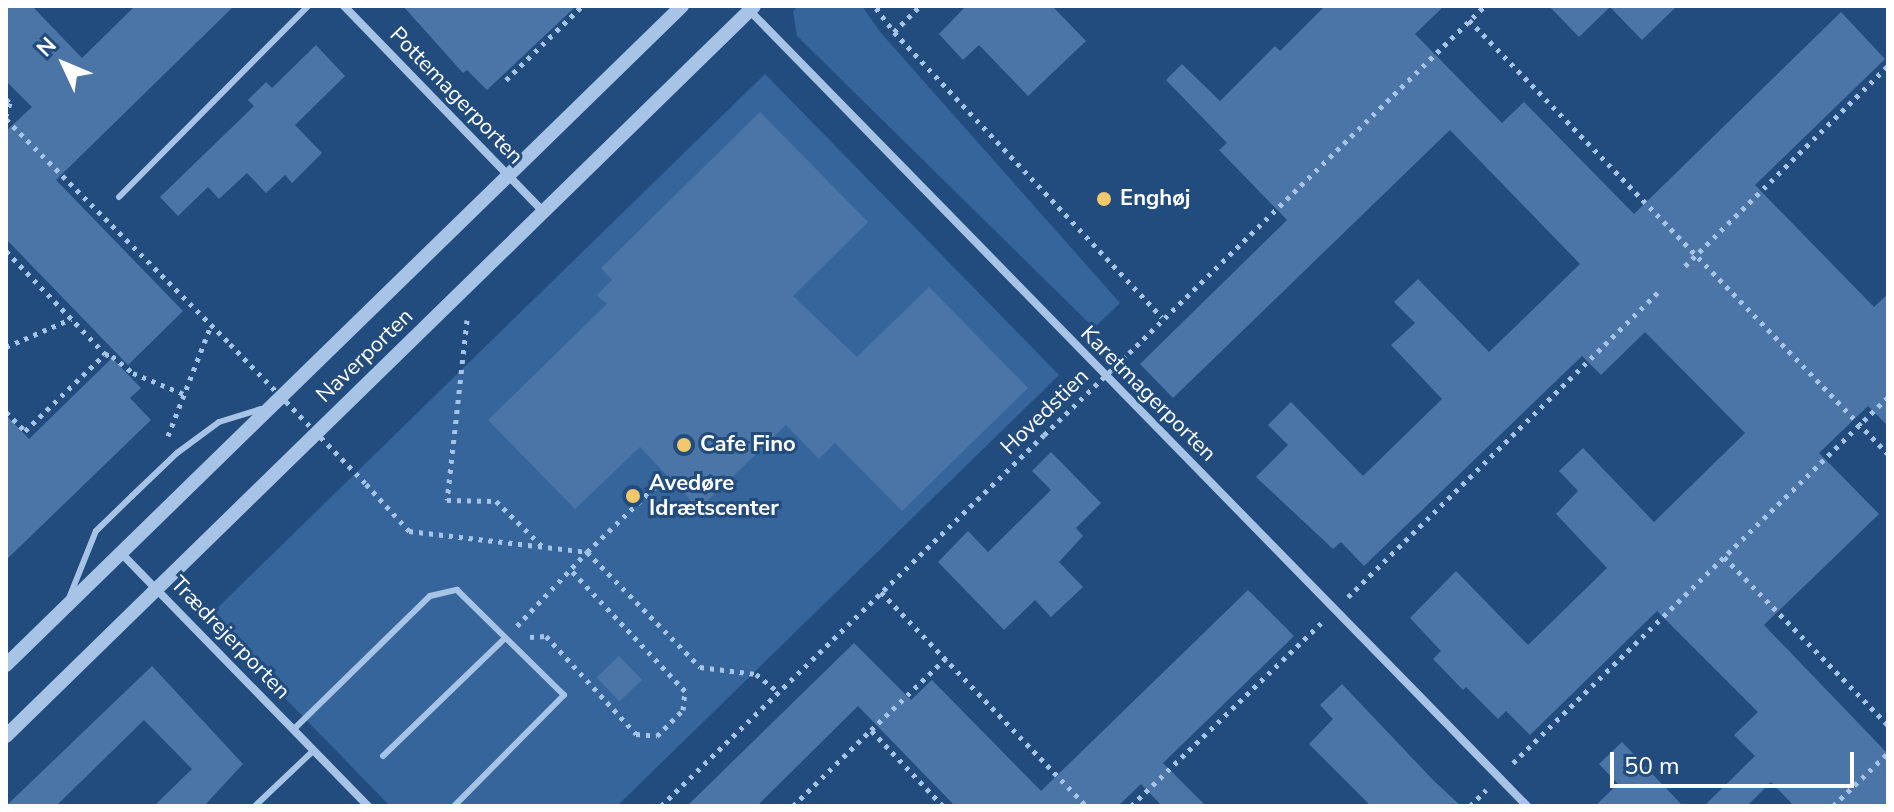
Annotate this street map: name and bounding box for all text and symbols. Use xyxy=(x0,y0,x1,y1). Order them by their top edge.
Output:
street label: Pottemagerporten xyxy=(384,22,528,170)
north arrow xyxy=(24,24,104,104)
text: N xyxy=(30,31,63,64)
place label: Enghøj xyxy=(1120,186,1191,212)
marker: Enghøj xyxy=(1095,190,1113,208)
street label: Naverporten xyxy=(311,303,419,409)
street label: Karetmagerporten xyxy=(1075,321,1221,467)
street label: Hovedstien xyxy=(996,364,1094,460)
place label: Cafe Fino xyxy=(700,432,796,458)
marker: Cafe Fino xyxy=(675,436,693,454)
place label: Avedøre Idrætscenter xyxy=(649,470,779,522)
marker: Avedøre Idrætscenter xyxy=(624,487,642,505)
street label: Trædrejerporten xyxy=(165,571,295,705)
scale bar xyxy=(1614,736,1858,786)
text: 50 m xyxy=(1624,750,1680,782)

